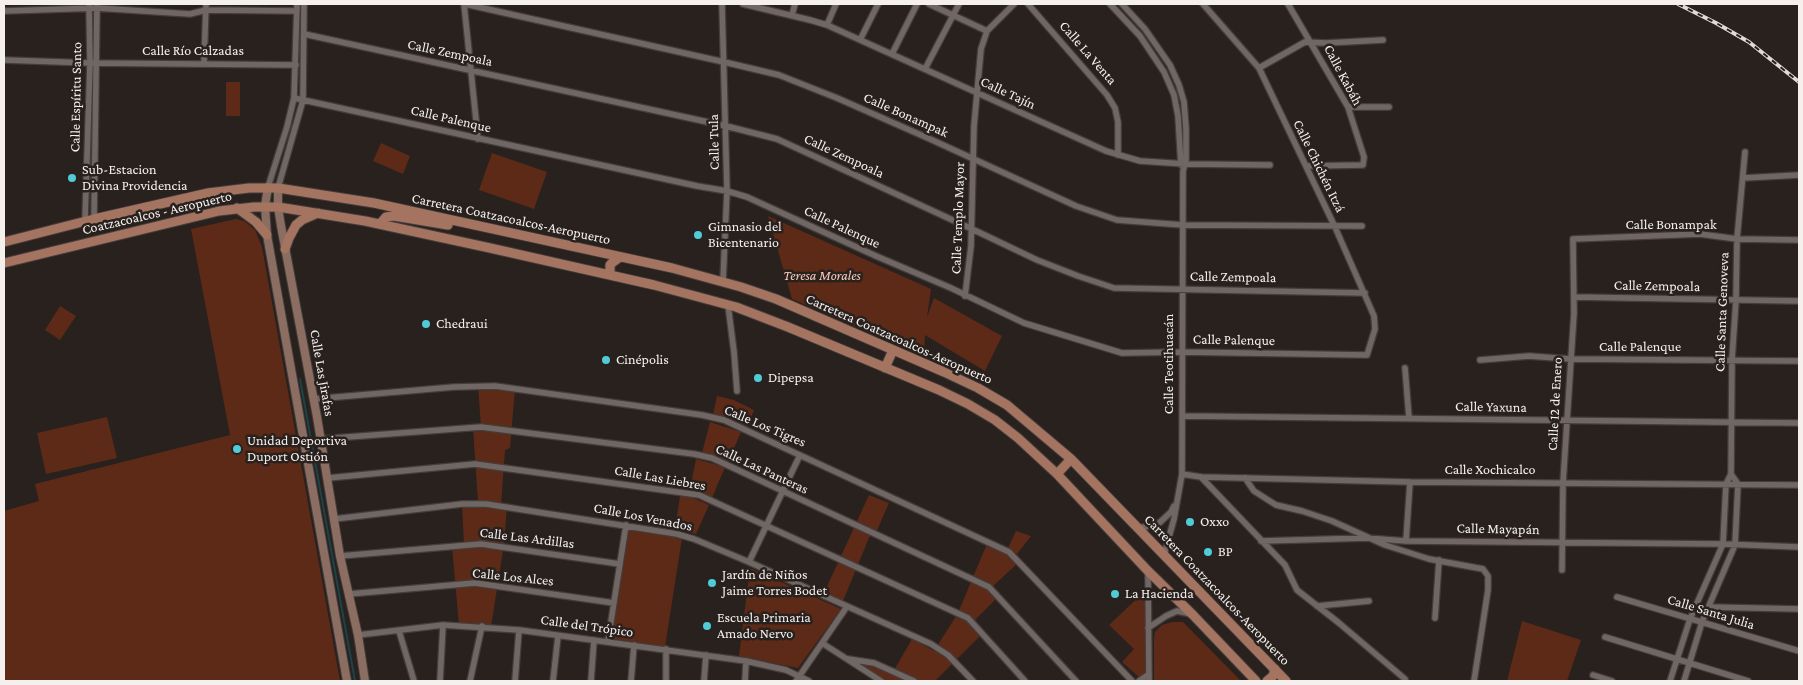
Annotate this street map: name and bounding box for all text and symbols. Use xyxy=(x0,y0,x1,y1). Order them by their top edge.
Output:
street label: Calle La Venta xyxy=(1056,18,1120,88)
street label: Calle Zempoala xyxy=(406,36,494,70)
street label: Calle Espíritu Santo xyxy=(67,42,85,152)
street label: Calle Kabáh xyxy=(1320,42,1366,108)
street label: Calle Río Calzadas xyxy=(142,43,244,59)
street label: Calle Tajín xyxy=(978,73,1038,113)
street label: Calle Bonampak xyxy=(861,89,951,141)
street label: Calle Palenque xyxy=(409,102,493,136)
street label: Calle Tula xyxy=(705,114,723,170)
street label: Calle Chichén Itzá xyxy=(1289,117,1349,215)
street label: Calle Zempoala xyxy=(801,130,887,182)
place label: Sub-Estacion Divina Providencia xyxy=(82,162,188,194)
street label: Calle Templo Mayor xyxy=(948,162,968,274)
marker: Sub-Estacion Divina Providencia xyxy=(66,172,78,184)
street label: Coatzacoalcos - Aeropuerto xyxy=(81,188,233,238)
street label: Carretera Coatzacoalcos-Aeropuerto xyxy=(410,190,612,248)
street label: Calle Palenque xyxy=(801,202,883,252)
street label: Calle Bonampak xyxy=(1625,217,1717,233)
place label: Gimnasio del Bicentenario xyxy=(708,219,782,252)
marker: Gimnasio del Bicentenario xyxy=(692,229,704,241)
street label: Calle Santa Genoveva xyxy=(1712,252,1732,372)
park label: Teresa Morales xyxy=(783,268,861,284)
street label: Calle Zempoala xyxy=(1190,268,1276,286)
street label: Calle Zempoala xyxy=(1614,277,1700,295)
street label: Carretera Coatzacoalcos-Aeropuerto xyxy=(803,290,995,388)
street label: Calle Teotihuacán xyxy=(1161,314,1177,414)
place label: Chedraui xyxy=(436,316,488,332)
marker: Chedraui xyxy=(420,318,432,330)
street label: Calle Las Jirafas xyxy=(306,328,338,418)
street label: Calle Palenque xyxy=(1193,331,1275,349)
street label: Calle Palenque xyxy=(1599,339,1681,355)
place label: Cinépolis xyxy=(616,352,669,368)
marker: Cinépolis xyxy=(600,354,612,366)
street label: Calle 12 de Enero xyxy=(1544,357,1566,451)
place label: Dipepsa xyxy=(768,370,814,386)
marker: Dipepsa xyxy=(752,372,764,384)
street label: Calle Yaxuna xyxy=(1455,398,1527,416)
street label: Calle Los Tigres xyxy=(722,401,808,451)
place label: Unidad Deportiva Duport Ostión xyxy=(247,433,347,466)
street label: Calle Las Panteras xyxy=(713,440,811,498)
marker: Unidad Deportiva Duport Ostión xyxy=(231,443,243,455)
street label: Calle Las Liebres xyxy=(613,462,707,494)
street label: Calle Xochicalco xyxy=(1444,462,1536,478)
street label: Calle Los Venados xyxy=(592,499,694,535)
street label: Carretera Coatzacoalcos-Aeropuerto xyxy=(1141,511,1293,669)
place label: Oxxo xyxy=(1200,514,1229,530)
marker: Oxxo xyxy=(1184,516,1196,528)
street label: Calle Mayapán xyxy=(1456,520,1540,538)
street label: Calle Las Ardillas xyxy=(479,524,575,552)
place label: BP xyxy=(1218,544,1233,560)
marker: BP xyxy=(1202,546,1214,558)
street label: Calle Los Alces xyxy=(471,564,555,590)
place label: Jardín de Niños Jaime Torres Bodet xyxy=(722,567,827,600)
marker: Jardín de Niños Jaime Torres Bodet xyxy=(706,577,718,589)
place label: La Hacienda xyxy=(1125,586,1194,602)
marker: La Hacienda xyxy=(1109,588,1121,600)
street label: Calle Santa Julia xyxy=(1665,591,1757,633)
place label: Escuela Primaria Amado Nervo xyxy=(717,610,811,642)
street label: Calle del Trópico xyxy=(540,611,634,641)
marker: Escuela Primaria Amado Nervo xyxy=(701,620,713,632)

